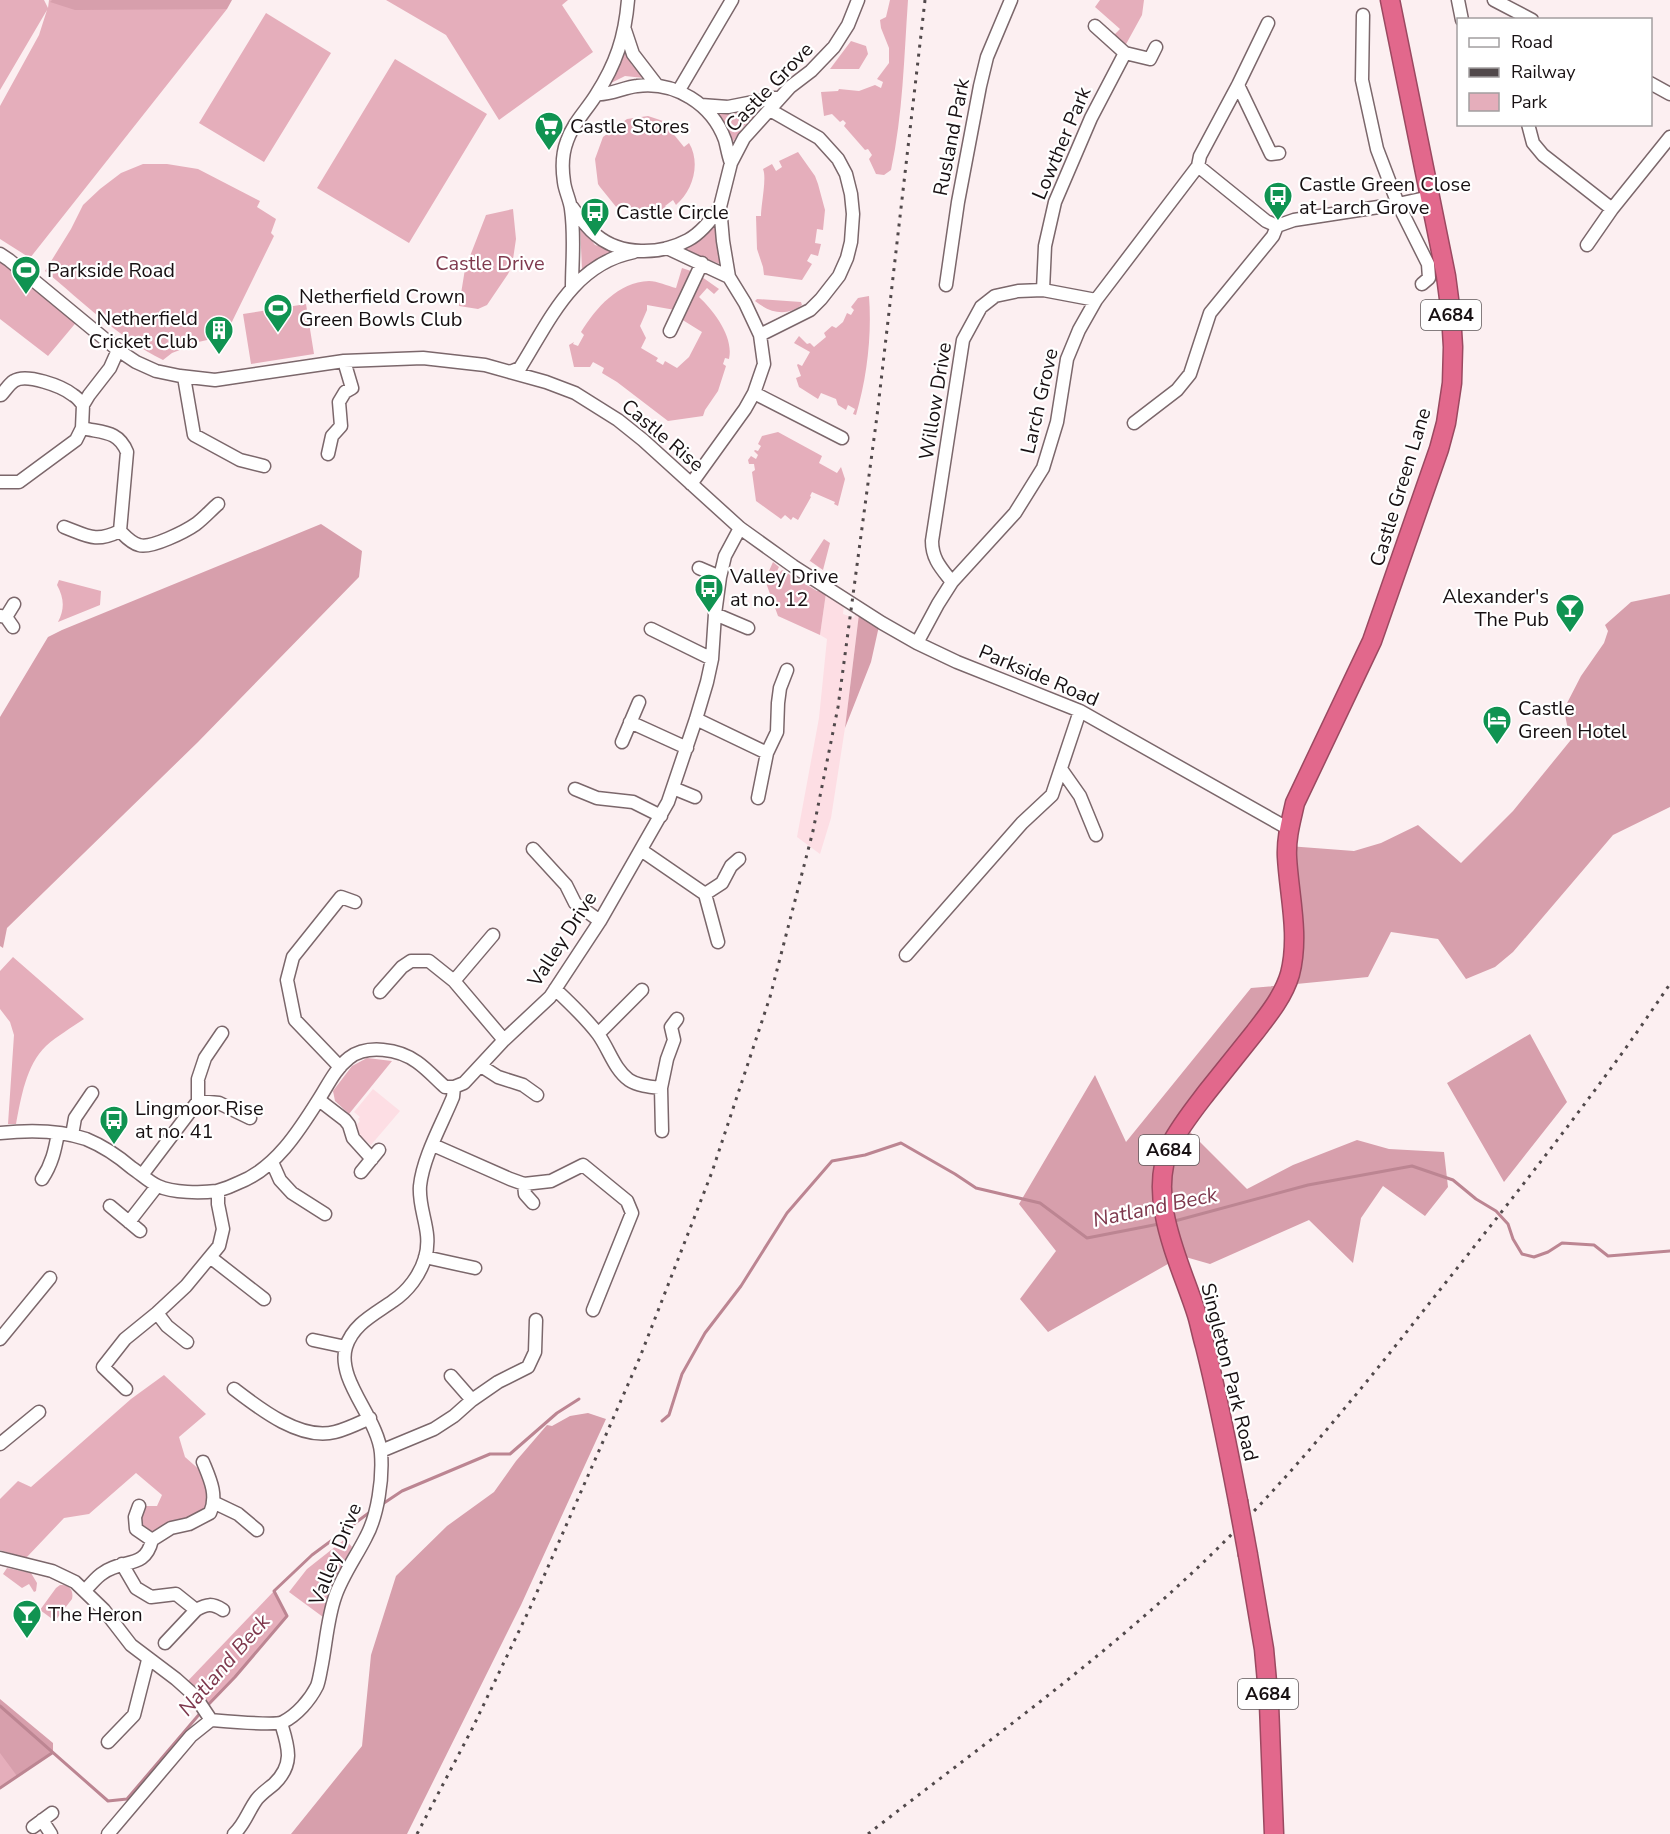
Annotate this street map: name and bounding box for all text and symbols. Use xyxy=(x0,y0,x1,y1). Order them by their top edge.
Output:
legend xyxy=(1457,18,1652,126)
text: Road xyxy=(1511,30,1553,54)
street label: Castle Grove xyxy=(720,37,819,138)
text: Railway xyxy=(1511,60,1576,84)
street label: Rusland Park xyxy=(927,75,976,198)
street label: Lowther Park xyxy=(1026,82,1098,204)
text: Park xyxy=(1511,90,1548,114)
supermarket icon: Castle Stores xyxy=(533,110,565,152)
place label: Castle Stores xyxy=(570,113,689,140)
place label: Castle Green Close at Larch Grove xyxy=(1299,171,1471,221)
bus stop icon: Castle Green Close at Larch Grove xyxy=(1262,180,1294,222)
bus stop icon: Castle Circle xyxy=(579,196,611,238)
place label: Castle Circle xyxy=(616,199,729,226)
park label: Castle Drive xyxy=(435,250,545,277)
sports icon: Parkside Road xyxy=(10,254,42,296)
place label: Parkside Road xyxy=(47,257,175,284)
place label: Netherfield Crown Green Bowls Club xyxy=(299,283,465,333)
sports icon: Netherfield Crown Green Bowls Club xyxy=(262,292,294,334)
road number: A684 xyxy=(1421,300,1481,330)
place label: Netherfield Cricket Club xyxy=(89,305,198,355)
building icon: Netherfield Cricket Club xyxy=(203,314,235,356)
street label: Willow Drive xyxy=(913,340,958,462)
street label: Larch Grove xyxy=(1014,346,1065,457)
street label: Castle Rise xyxy=(616,393,710,478)
street label: Castle Green Lane xyxy=(1363,404,1437,570)
place label: Valley Drive at no. 12 xyxy=(729,563,838,613)
bus stop icon: Valley Drive at no. 12 xyxy=(693,572,725,614)
place label: Alexander's The Pub xyxy=(1442,583,1549,633)
bar icon: Alexander's The Pub xyxy=(1554,592,1586,634)
street label: Parkside Road xyxy=(975,638,1103,713)
place label: Castle Green Hotel xyxy=(1518,695,1627,745)
hotel icon: Castle Green Hotel xyxy=(1481,704,1513,746)
street label: Valley Drive xyxy=(521,886,603,993)
place label: Lingmoor Rise at no. 41 xyxy=(135,1095,264,1145)
bus stop icon: Lingmoor Rise at no. 41 xyxy=(98,1104,130,1146)
road number: A684 xyxy=(1139,1135,1199,1165)
water label: Natland Beck xyxy=(1090,1180,1220,1234)
street label: Singleton Park Road xyxy=(1194,1280,1265,1464)
street label: Valley Drive xyxy=(302,1499,368,1610)
bar icon: The Heron xyxy=(11,1598,43,1640)
place label: The Heron xyxy=(48,1601,143,1628)
water label: Natland Beck xyxy=(172,1608,276,1722)
road number: A684 xyxy=(1238,1679,1298,1709)

